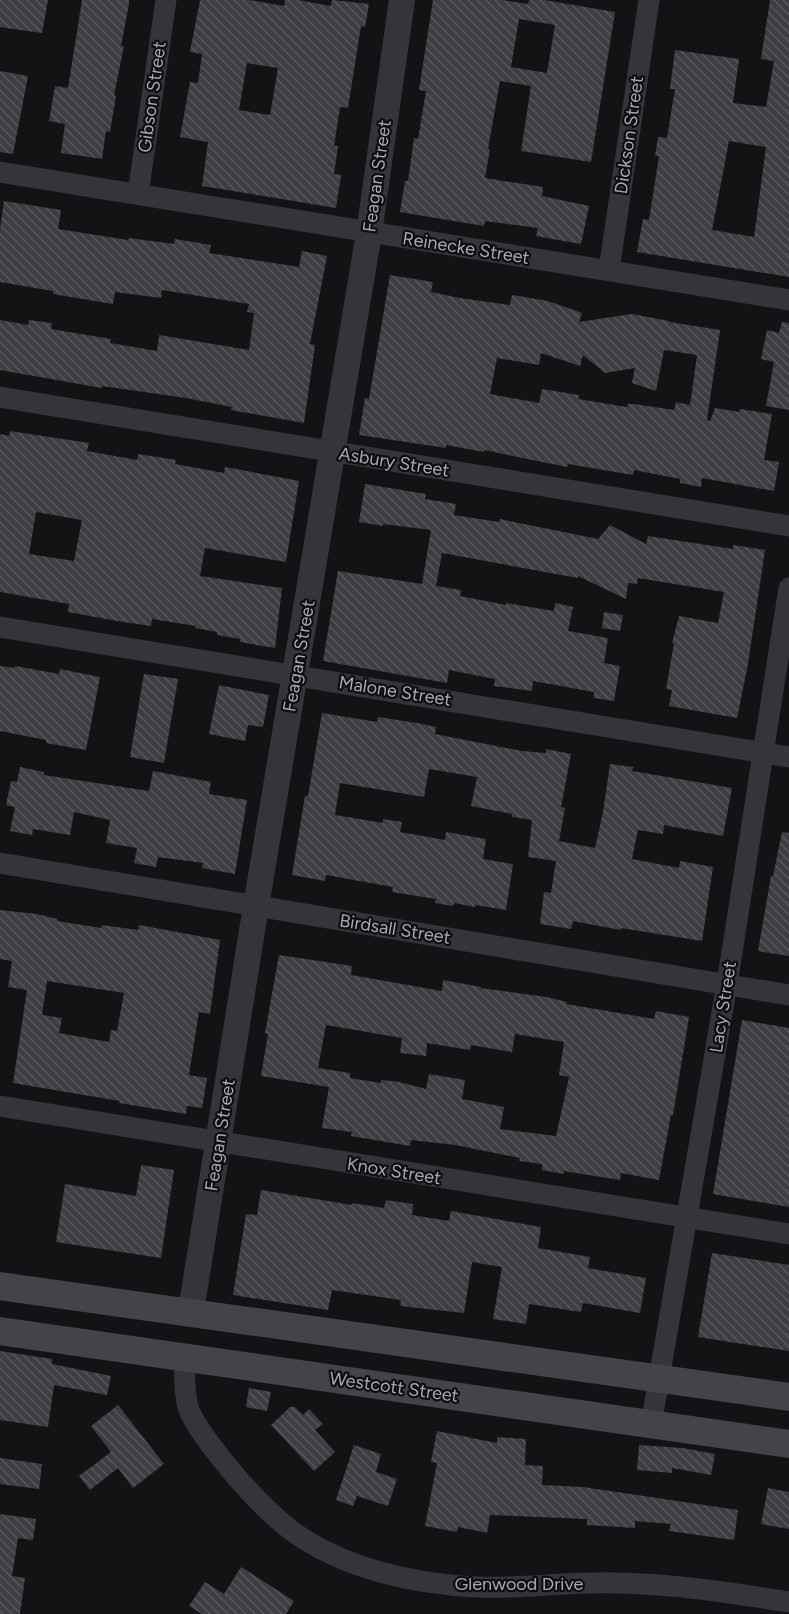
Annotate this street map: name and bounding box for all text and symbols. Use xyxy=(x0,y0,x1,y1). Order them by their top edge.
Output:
street label: Gibson Street xyxy=(133,40,171,154)
street label: Dickson Street xyxy=(610,74,648,195)
street label: Feagan Street xyxy=(358,118,396,234)
street label: Reinecke Street xyxy=(401,227,531,269)
street label: Asbury Street xyxy=(337,442,451,482)
street label: Feagan Street xyxy=(278,598,320,714)
street label: Malone Street xyxy=(337,671,453,711)
street label: Birdsall Street xyxy=(338,909,452,949)
street label: Lacy Street xyxy=(705,959,741,1054)
street label: Feagan Street xyxy=(200,1077,240,1193)
street label: Knox Street xyxy=(345,1153,443,1189)
street label: Westcott Street xyxy=(328,1367,460,1407)
street label: Glenwood Drive xyxy=(455,1573,584,1595)

